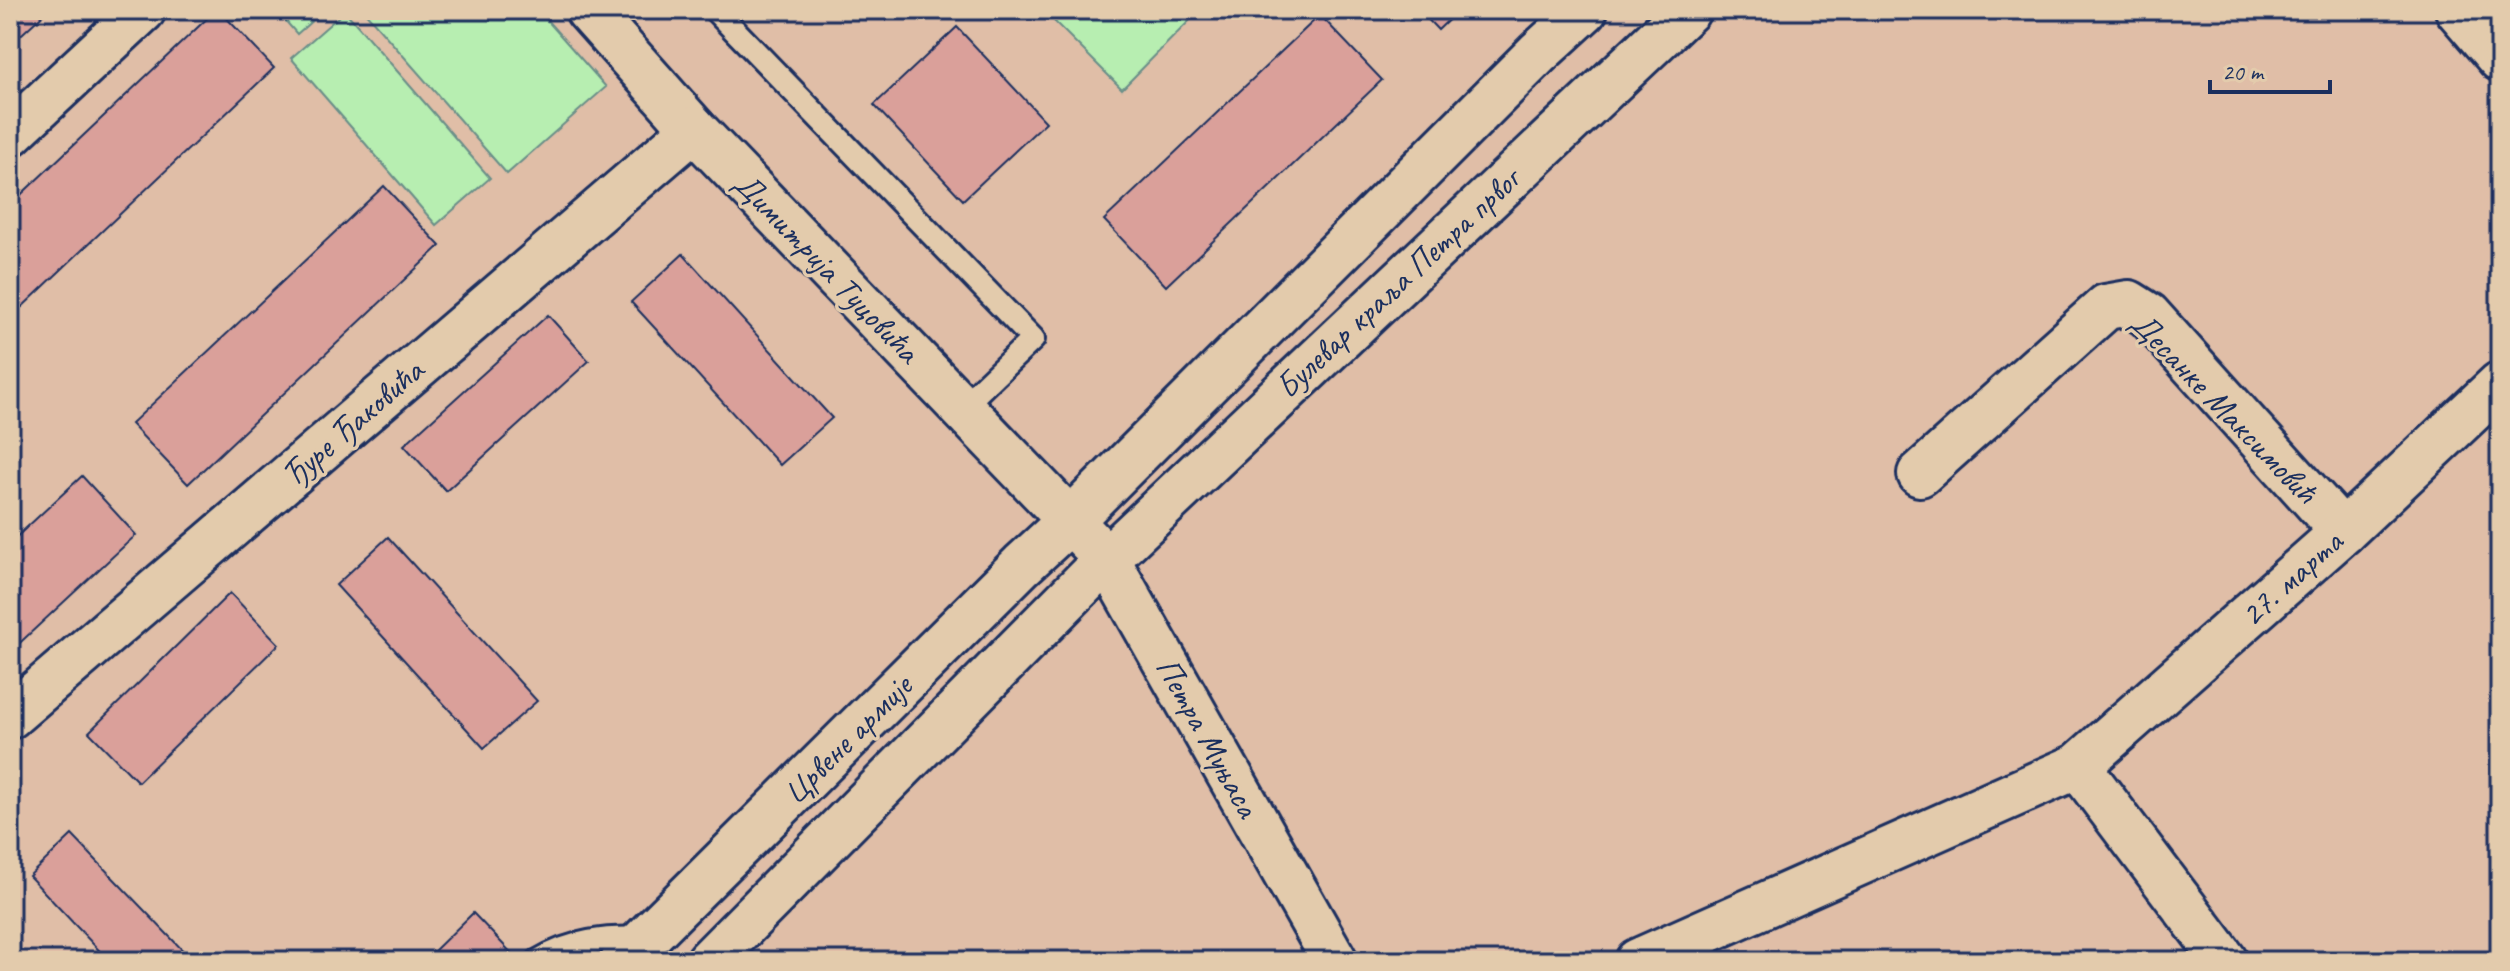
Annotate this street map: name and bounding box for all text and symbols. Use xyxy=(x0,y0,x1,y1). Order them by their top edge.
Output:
scale bar xyxy=(2210,44,2330,94)
text: 20 m xyxy=(2222,57,2265,87)
street label: Булевар краља Петра првог xyxy=(1266,156,1531,407)
street label: Димитрија Туцовића xyxy=(725,162,931,373)
street label: Десанке Максимовић xyxy=(2121,302,2328,513)
street label: Ђуре Ђаковића xyxy=(272,348,434,497)
street label: 27. марта xyxy=(2231,519,2353,635)
street label: Петра Муњаса xyxy=(1147,650,1271,827)
street label: Црвене армије xyxy=(773,663,923,813)

